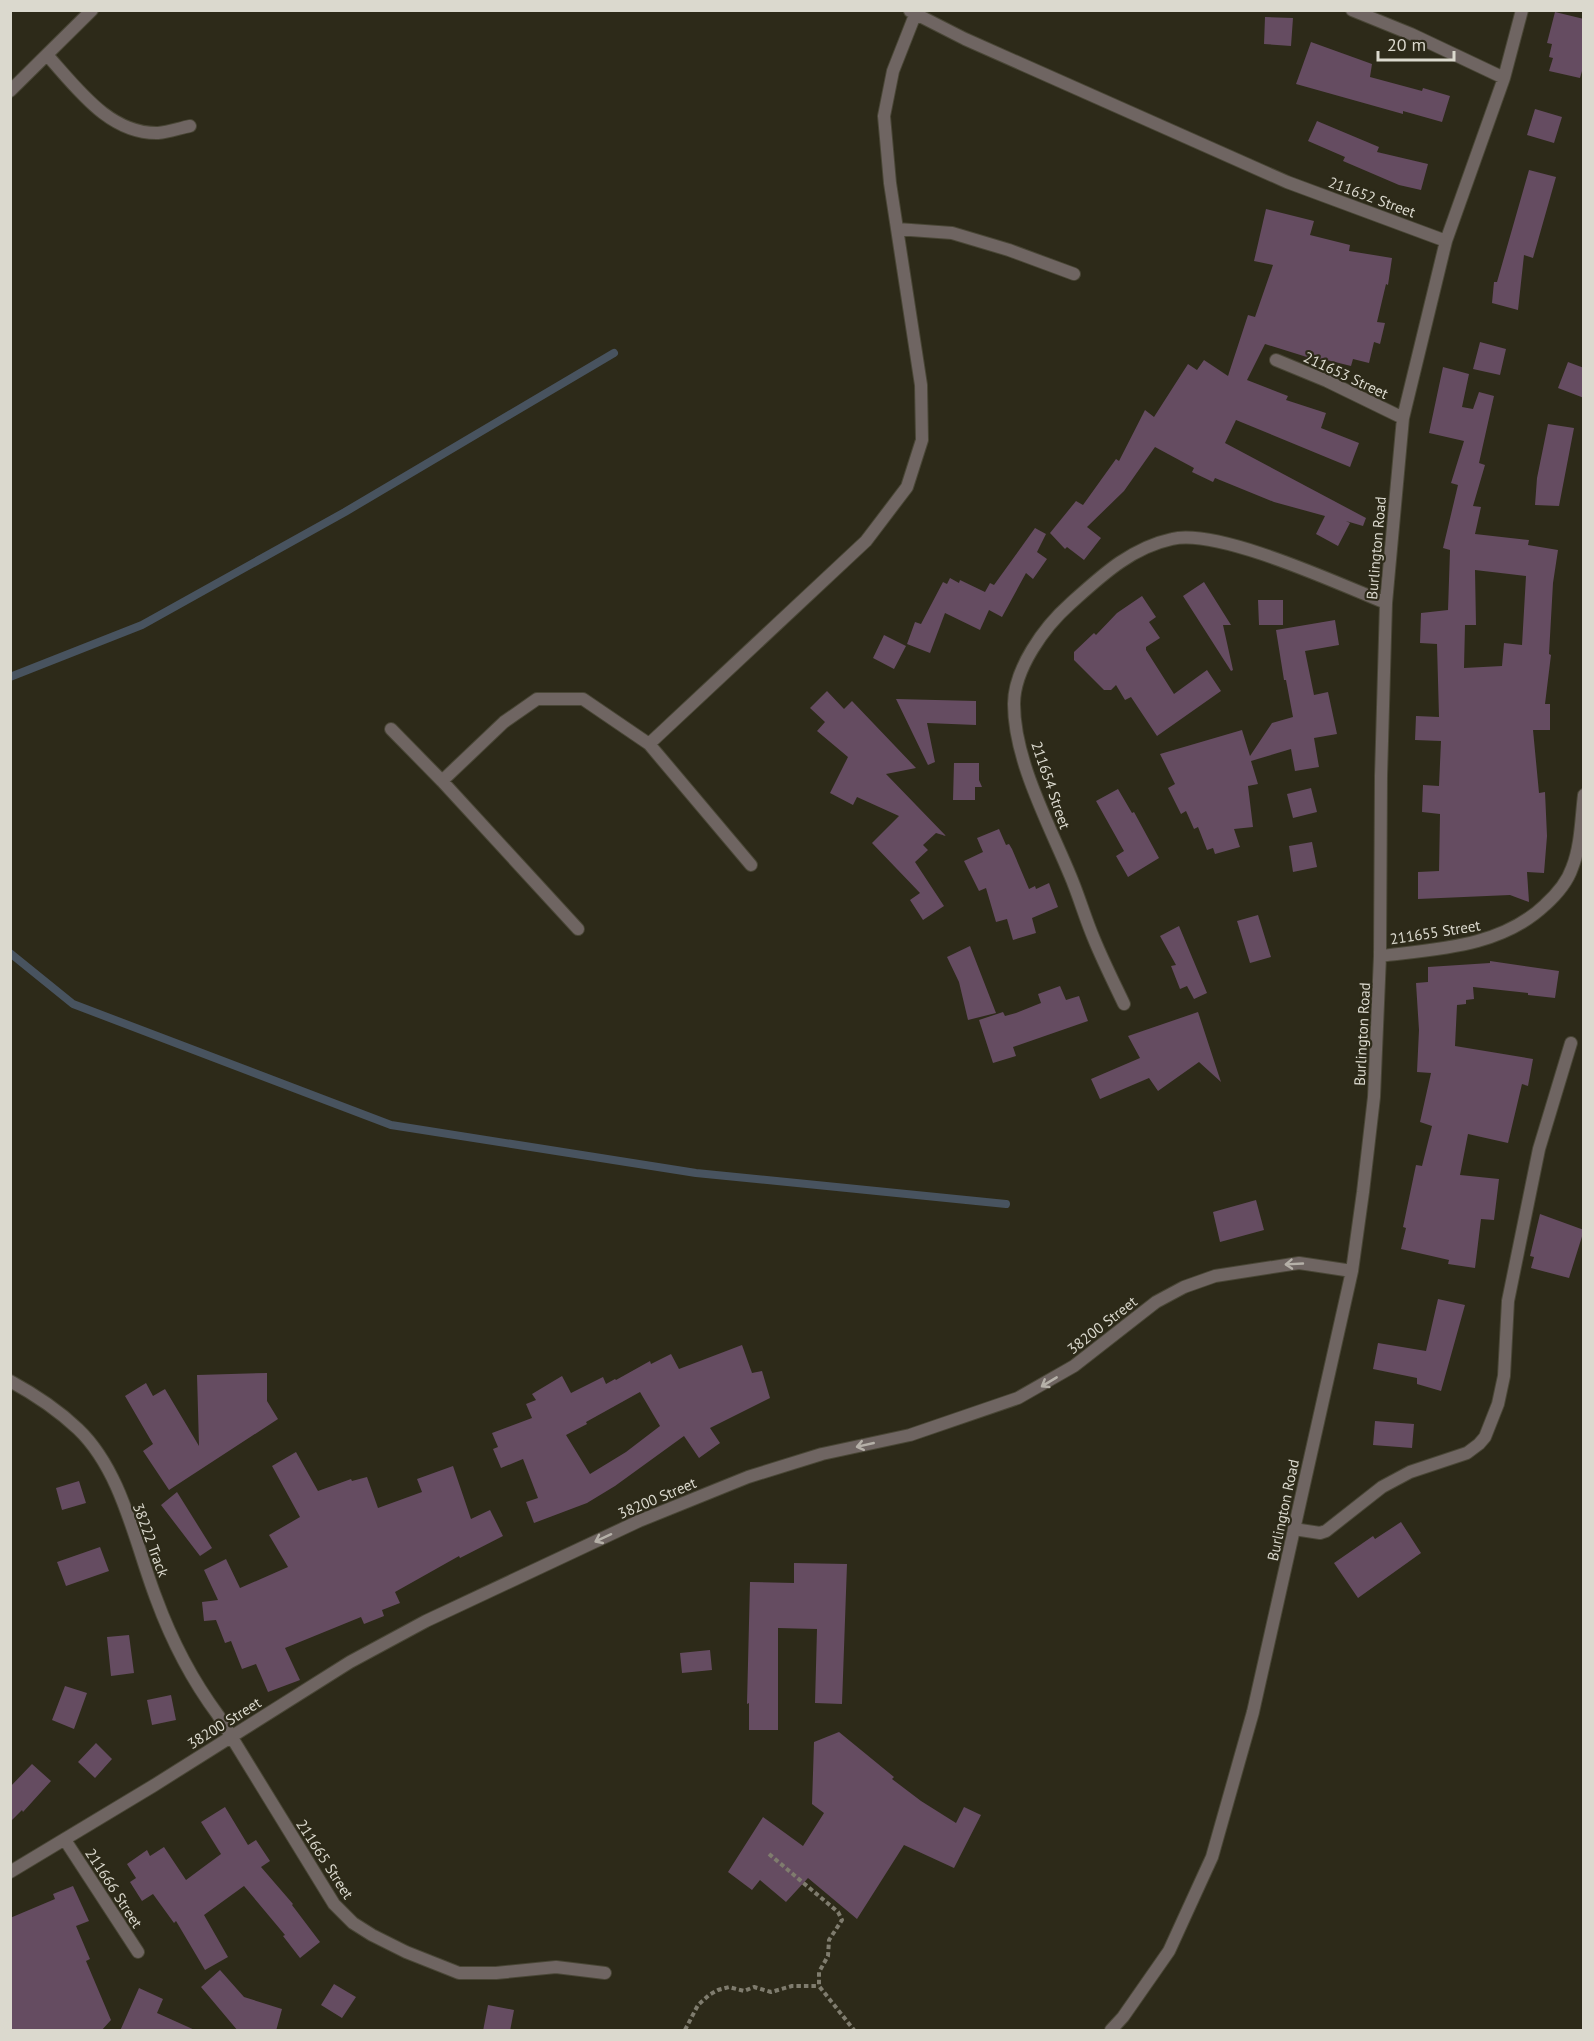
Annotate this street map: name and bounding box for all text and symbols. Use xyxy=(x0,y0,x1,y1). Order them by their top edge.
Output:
scale bar xyxy=(1378,24,1454,62)
text: 20 m xyxy=(1387,33,1426,56)
street label: 211652 Street xyxy=(1326,172,1418,222)
street label: 211653 Street xyxy=(1301,347,1391,403)
street label: Burlington Road xyxy=(1362,496,1390,600)
street label: 211654 Street xyxy=(1027,739,1075,831)
street label: 211655 Street xyxy=(1388,915,1482,949)
street label: Burlington Road xyxy=(1350,982,1374,1086)
one-way arrow xyxy=(1285,1259,1305,1270)
street label: 38200 Street xyxy=(1063,1292,1141,1358)
one-way arrow xyxy=(1041,1376,1058,1388)
one-way arrow xyxy=(856,1439,875,1451)
street label: Burlington Road xyxy=(1263,1457,1303,1563)
street label: 38200 Street xyxy=(615,1473,699,1523)
street label: 38222 Track xyxy=(129,1500,173,1581)
one-way arrow xyxy=(594,1533,612,1545)
street label: 38200 Street xyxy=(184,1693,264,1753)
street label: 211665 Street xyxy=(292,1816,358,1902)
street label: 211666 Street xyxy=(81,1845,147,1931)

